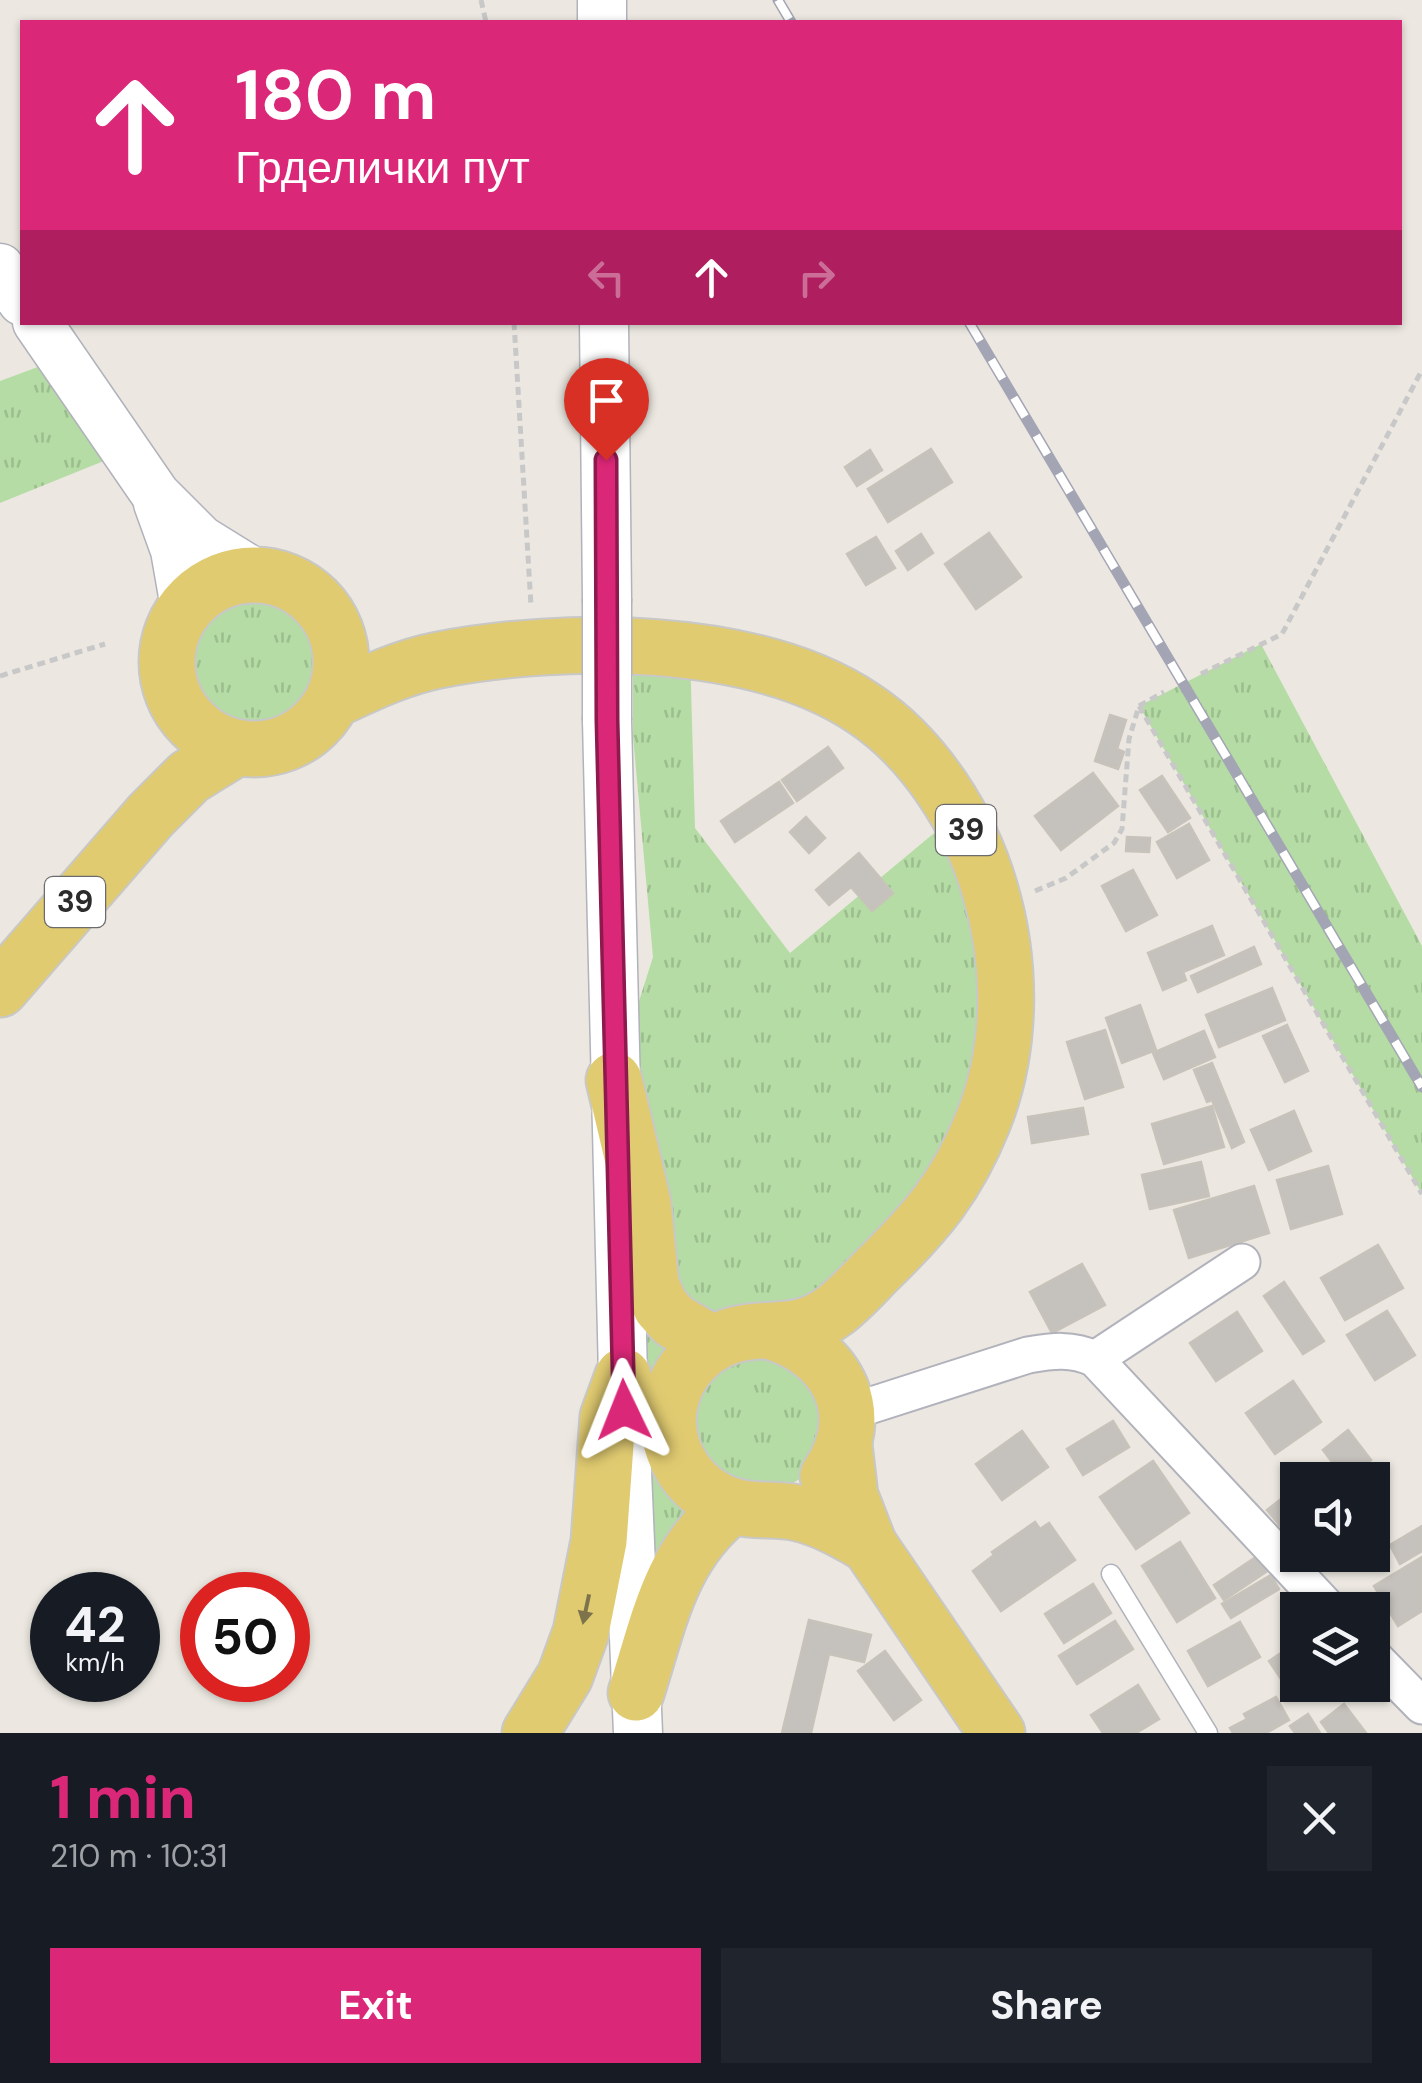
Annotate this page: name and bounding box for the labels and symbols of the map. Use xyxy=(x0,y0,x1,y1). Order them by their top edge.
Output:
pin xyxy=(564,358,649,461)
road number: 39 xyxy=(936,805,996,855)
road number: 39 xyxy=(45,877,105,927)
position arrow xyxy=(572,1358,676,1462)
speed limit sign: 50 xyxy=(180,1572,310,1702)
one-way arrow xyxy=(578,1594,593,1625)

